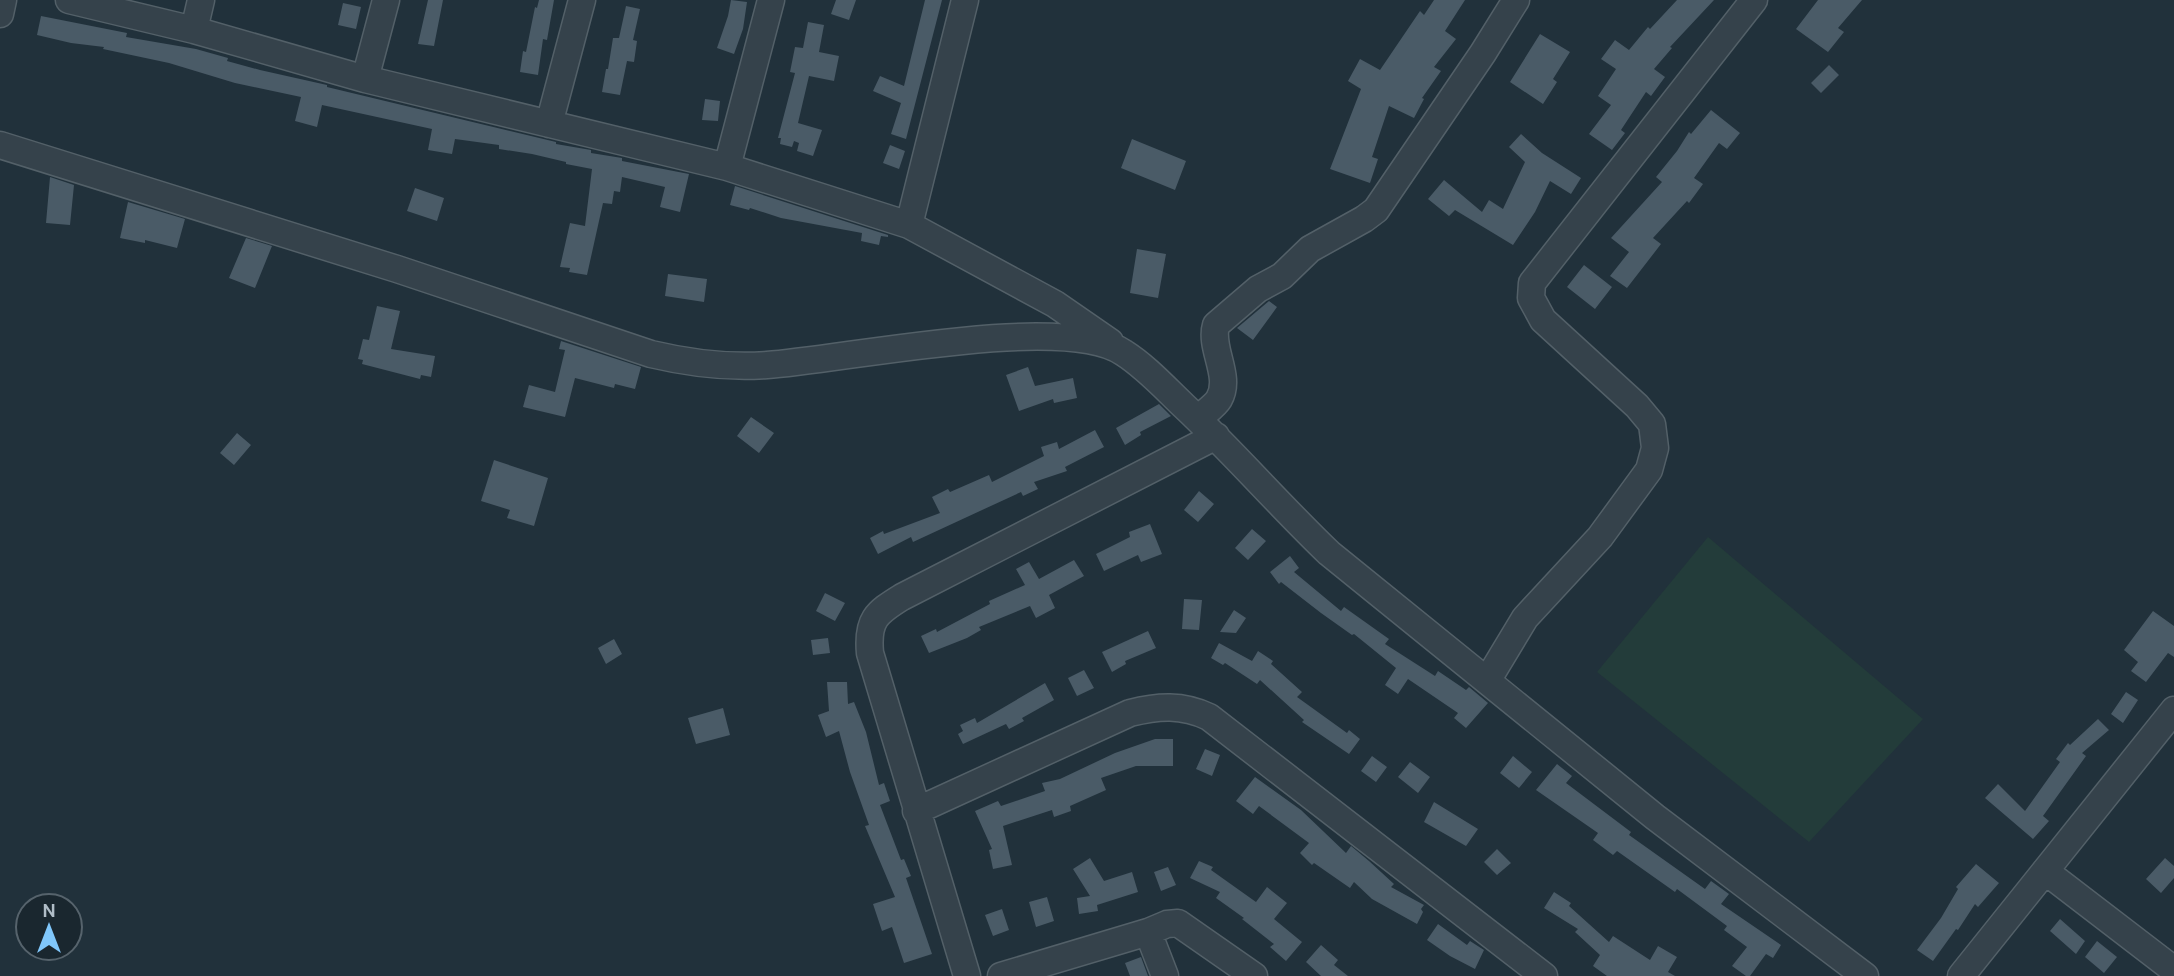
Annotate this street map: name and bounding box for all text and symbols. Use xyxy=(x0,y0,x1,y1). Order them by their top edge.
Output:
north arrow xyxy=(14,892,84,962)
text: N xyxy=(42,900,56,924)

